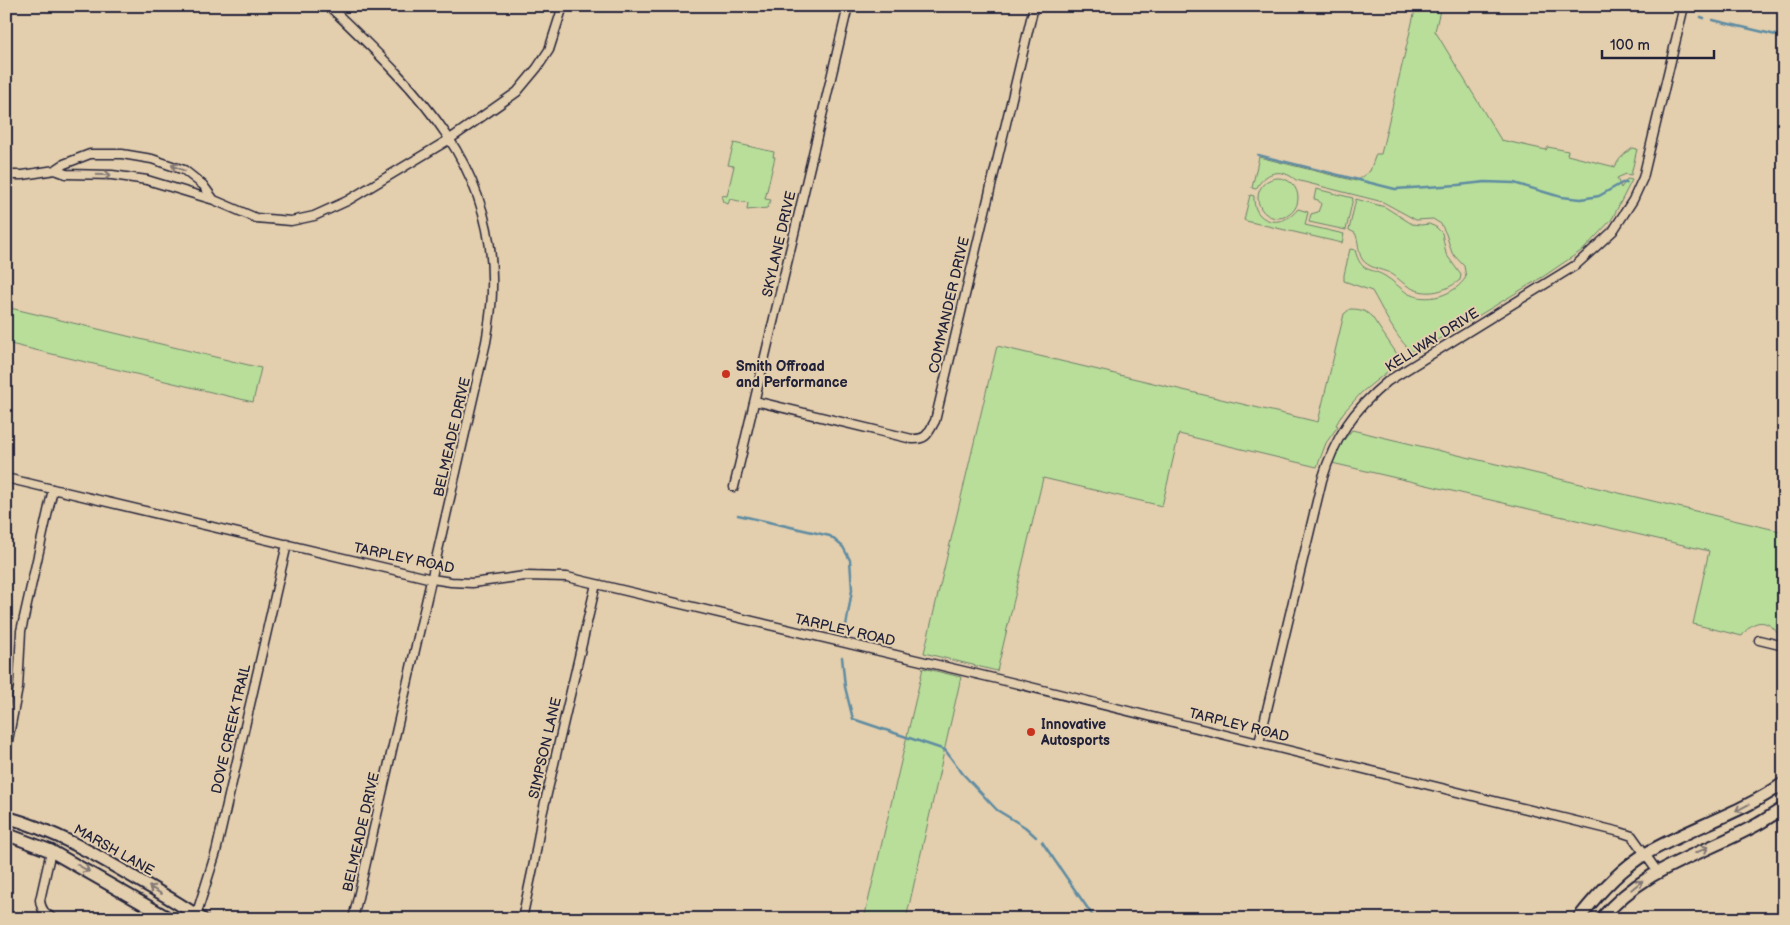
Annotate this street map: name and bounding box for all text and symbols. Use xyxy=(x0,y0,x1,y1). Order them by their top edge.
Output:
scale bar xyxy=(1602,28,1715,60)
text: 100 m xyxy=(1610,36,1650,55)
one-way arrow xyxy=(171,163,186,172)
one-way arrow xyxy=(95,170,111,179)
street label: SKYLANE DRIVE xyxy=(759,189,799,299)
street label: COMMANDER DRIVE xyxy=(925,235,973,375)
street label: KELLWAY DRIVE xyxy=(1382,304,1482,376)
place label: Smith Offroad and Performance xyxy=(736,358,847,391)
marker: Smith Offroad and Performance xyxy=(720,368,732,380)
street label: BELMEADE DRIVE xyxy=(430,375,474,499)
street label: TARPLEY ROAD xyxy=(352,539,456,577)
street label: TARPLEY ROAD xyxy=(793,610,897,650)
street label: DOVE CREEK TRAIL xyxy=(208,663,254,795)
street label: SIMPSON LANE xyxy=(525,696,565,800)
street label: TARPLEY ROAD xyxy=(1187,704,1291,746)
place label: Innovative Autosports xyxy=(1040,716,1110,749)
marker: Innovative Autosports xyxy=(1025,726,1037,738)
street label: BELMEADE DRIVE xyxy=(339,770,383,894)
one-way arrow xyxy=(1735,804,1750,813)
street label: MARSH LANE xyxy=(71,821,157,879)
one-way arrow xyxy=(1694,845,1709,854)
one-way arrow xyxy=(75,863,90,873)
one-way arrow xyxy=(1631,879,1644,890)
one-way arrow xyxy=(148,884,162,894)

